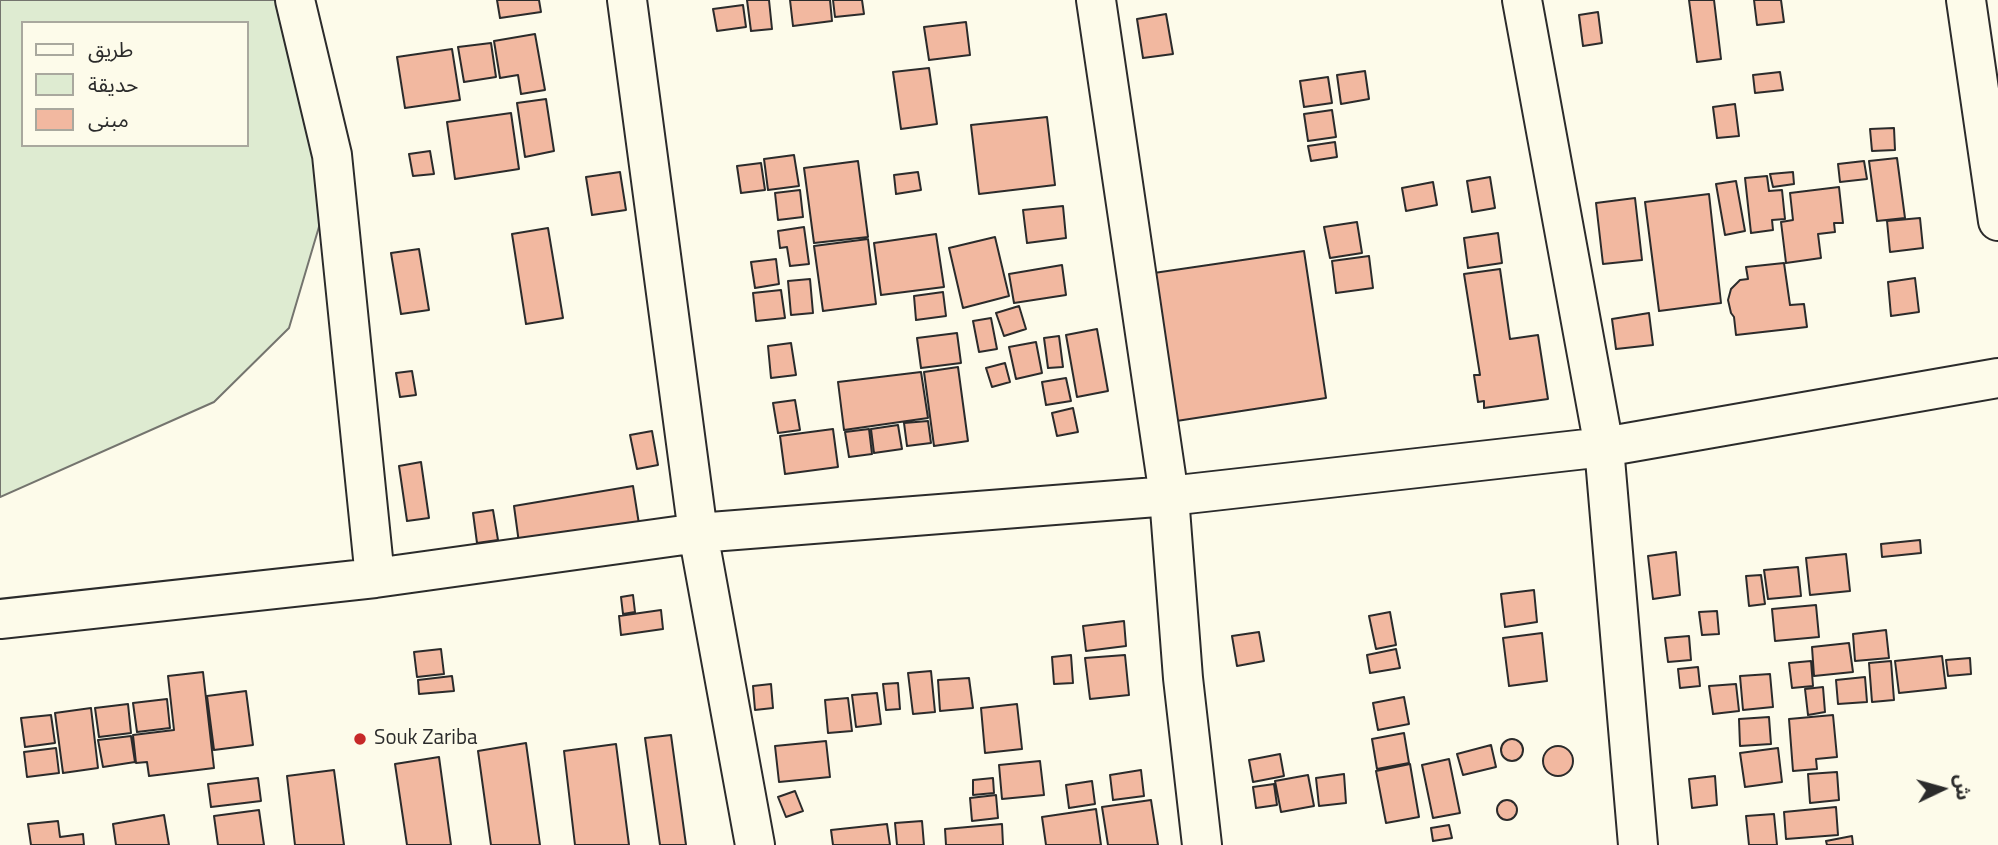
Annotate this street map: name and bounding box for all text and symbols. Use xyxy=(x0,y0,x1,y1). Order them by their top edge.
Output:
legend xyxy=(21,21,248,147)
text: طريق xyxy=(88,33,133,65)
text: حديقة xyxy=(88,68,138,100)
text: مبنى xyxy=(88,103,129,135)
place label: Souk Zariba xyxy=(374,726,478,752)
marker: Souk Zariba xyxy=(352,731,368,747)
north arrow xyxy=(1907,754,1977,824)
text: ش xyxy=(1948,773,1979,801)

